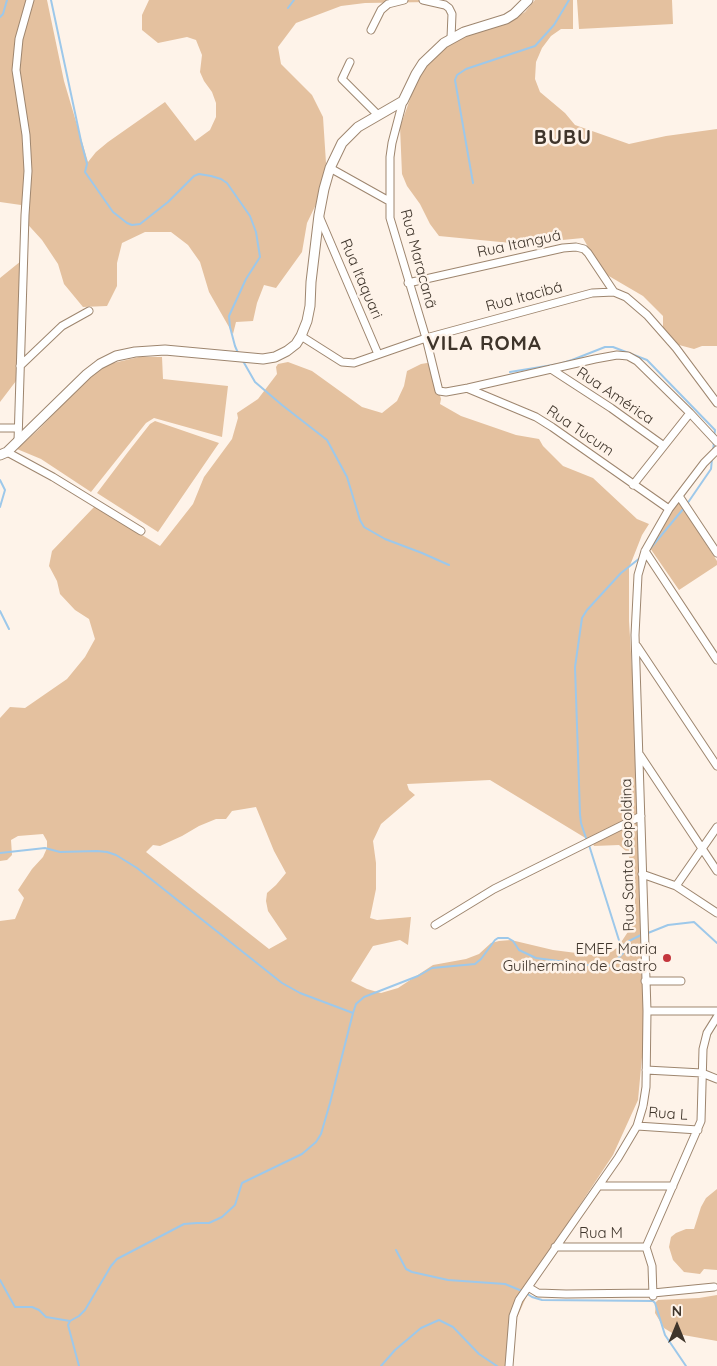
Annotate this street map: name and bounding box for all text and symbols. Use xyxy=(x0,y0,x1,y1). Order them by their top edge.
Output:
district label: BUBU xyxy=(533,126,593,150)
street label: Rua Maracanã xyxy=(396,207,440,311)
street label: Rua Itanguá xyxy=(476,226,562,262)
street label: Rua Itaquari xyxy=(336,236,386,322)
street label: Rua Itacibá xyxy=(484,278,564,316)
district label: VILA ROMA xyxy=(425,332,543,356)
street label: Rua América xyxy=(573,364,657,428)
street label: Rua Tucum xyxy=(543,402,617,460)
street label: Rua Santa Leopoldina xyxy=(618,778,638,932)
place label: EMEF Maria Guilhermina de Castro xyxy=(503,940,657,975)
marker: EMEF Maria Guilhermina de Castro xyxy=(661,952,673,964)
street label: Rua L xyxy=(648,1104,688,1124)
street label: Rua M xyxy=(579,1224,623,1242)
north arrow xyxy=(652,1301,702,1351)
text: N xyxy=(672,1302,682,1320)

